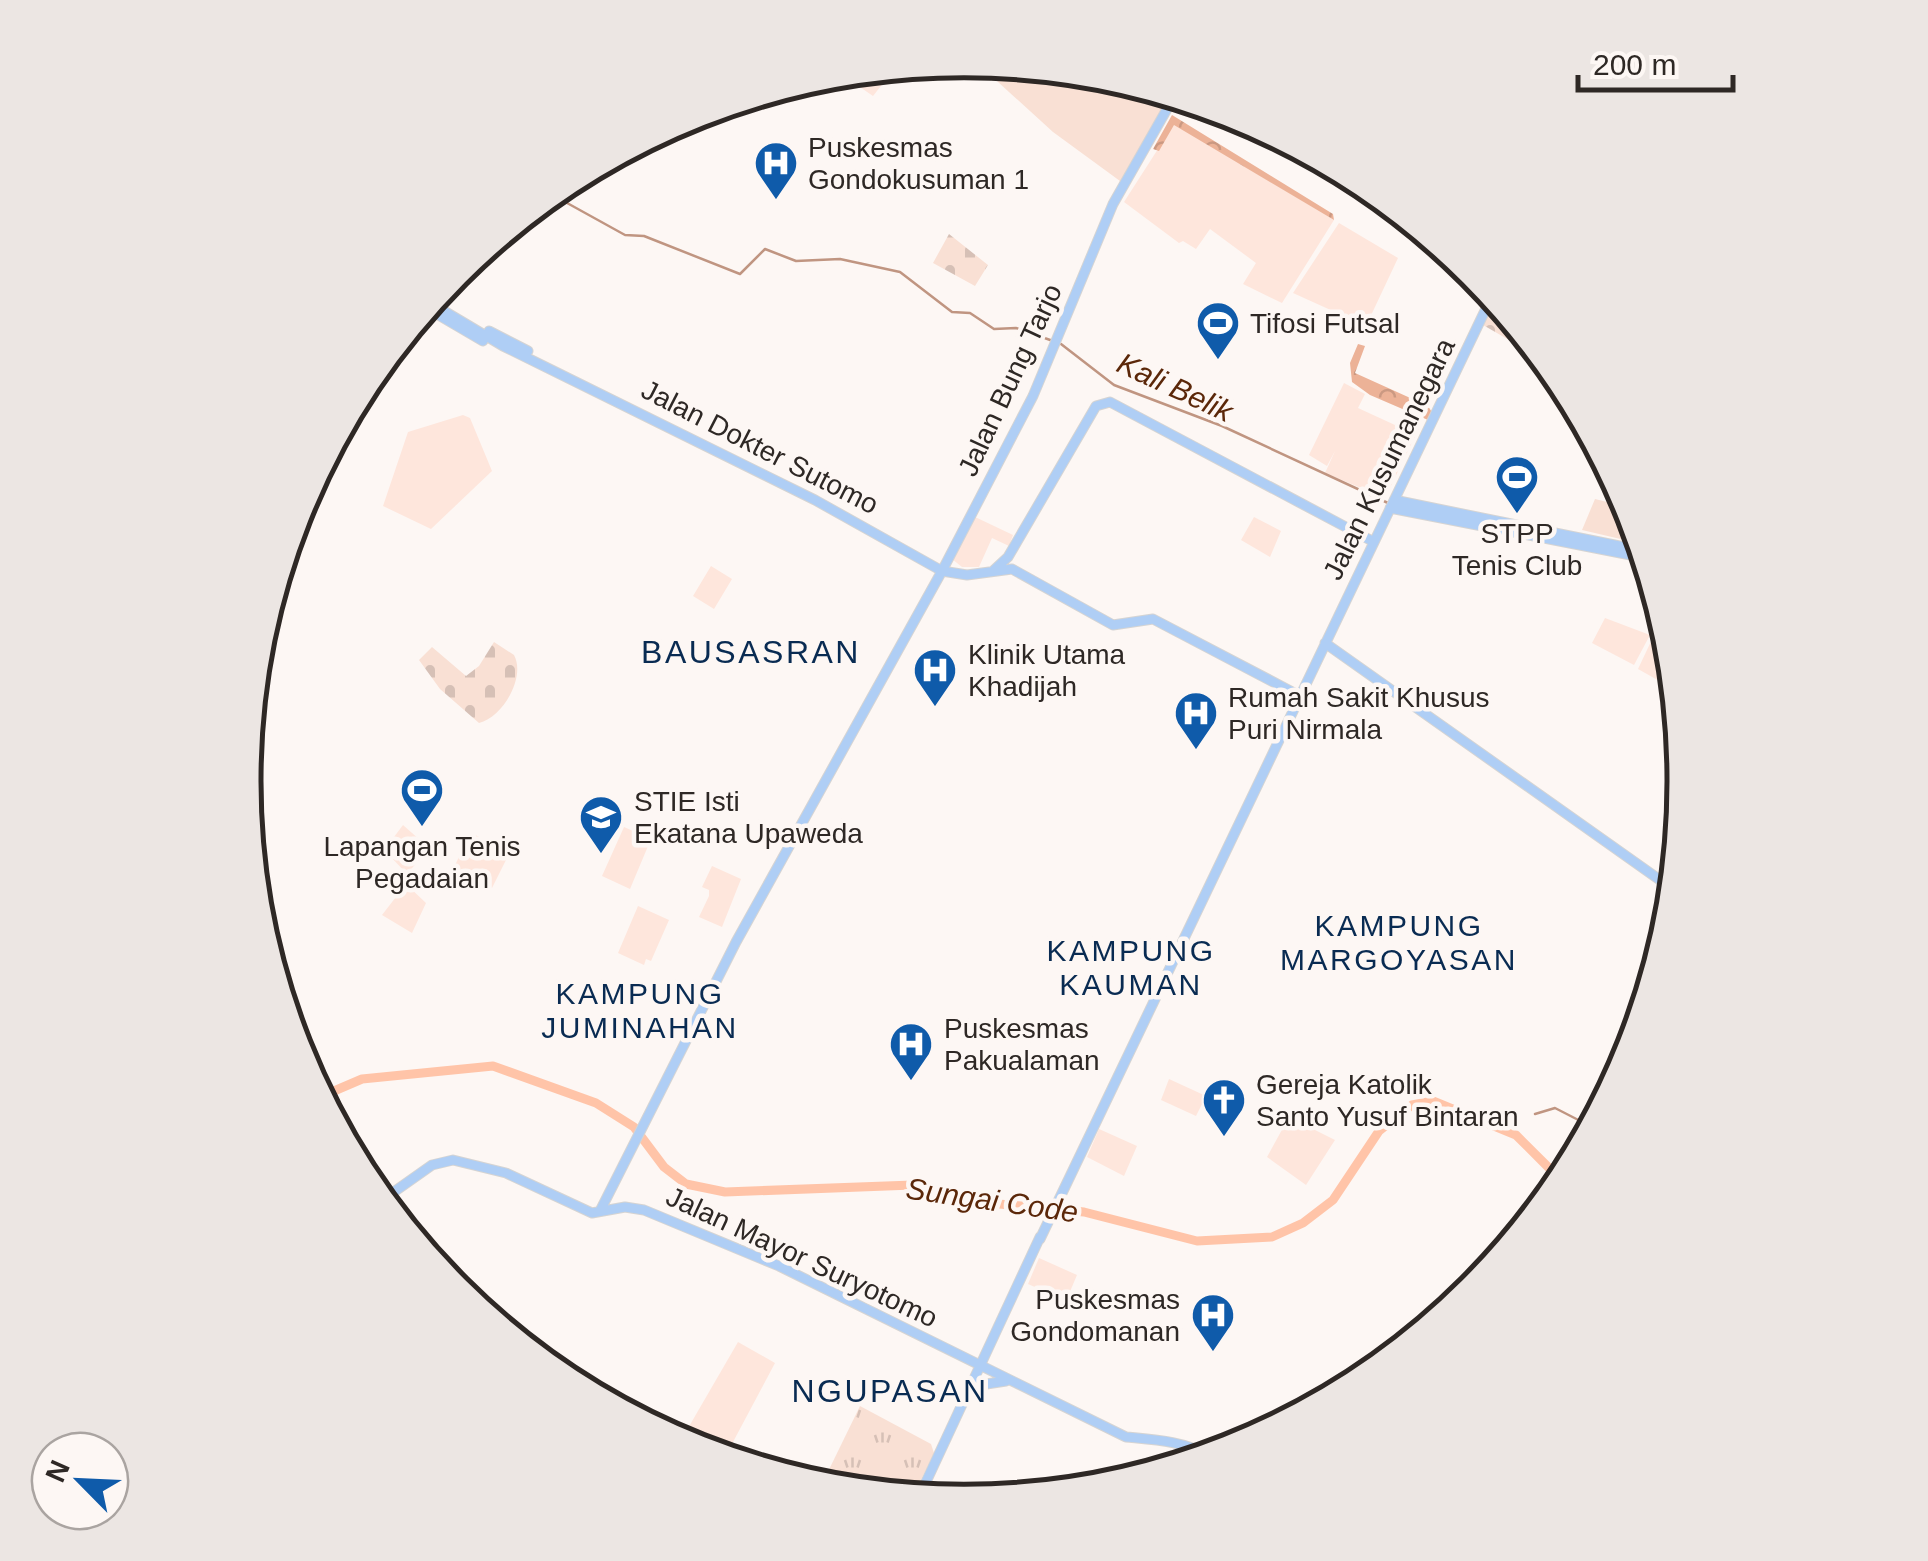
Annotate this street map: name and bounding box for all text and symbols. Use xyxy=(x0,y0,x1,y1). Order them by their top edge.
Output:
scale bar xyxy=(1578,30,1733,92)
text: 200 m xyxy=(1593,48,1676,81)
place label: Puskesmas Gondokusuman 1 xyxy=(808,132,1029,195)
hospital icon: Puskesmas Gondokusuman 1 xyxy=(753,140,799,201)
street label: Jalan Bung Tarjo xyxy=(952,279,1068,481)
sports icon: Tifosi Futsal xyxy=(1195,300,1241,361)
place label: Tifosi Futsal xyxy=(1250,308,1400,339)
street label: Jalan Kusumanegara xyxy=(1317,333,1461,585)
water label: Kali Belik xyxy=(1112,346,1240,429)
street label: Jalan Dokter Sutomo xyxy=(636,374,884,520)
sports icon: STPP Tenis Club xyxy=(1494,454,1540,515)
place label: STPP Tenis Club xyxy=(1452,518,1582,581)
district label: BAUSASRAN xyxy=(641,634,861,670)
place label: Klinik Utama Khadijah xyxy=(968,639,1126,702)
hospital icon: Klinik Utama Khadijah xyxy=(912,647,958,708)
place label: Rumah Sakit Khusus Puri Nirmala xyxy=(1228,682,1489,745)
hospital icon: Rumah Sakit Khusus Puri Nirmala xyxy=(1173,690,1219,751)
sports icon: Lapangan Tenis Pegadaian xyxy=(399,767,445,828)
place label: STIE Isti Ekatana Upaweda xyxy=(634,786,863,849)
school or university icon: STIE Isti Ekatana Upaweda xyxy=(578,794,624,855)
place label: Lapangan Tenis Pegadaian xyxy=(323,831,521,894)
district label: KAMPUNG MARGOYASAN xyxy=(1280,909,1518,976)
district label: KAMPUNG KAUMAN xyxy=(1046,934,1216,1001)
district label: KAMPUNG JUMINAHAN xyxy=(541,977,739,1044)
place label: Puskesmas Pakualaman xyxy=(944,1013,1100,1076)
hospital icon: Puskesmas Pakualaman xyxy=(888,1021,934,1082)
place label: Gereja Katolik Santo Yusuf Bintaran xyxy=(1256,1069,1519,1132)
church icon: Gereja Katolik Santo Yusuf Bintaran xyxy=(1201,1077,1247,1138)
water label: Sungai Code xyxy=(904,1172,1080,1228)
street label: Jalan Mayor Suryotomo xyxy=(661,1180,943,1334)
place label: Puskesmas Gondomanan xyxy=(1010,1284,1180,1347)
hospital icon: Puskesmas Gondomanan xyxy=(1190,1292,1236,1353)
district label: NGUPASAN xyxy=(791,1373,989,1409)
north arrow xyxy=(30,1431,130,1531)
text: N xyxy=(39,1455,76,1487)

